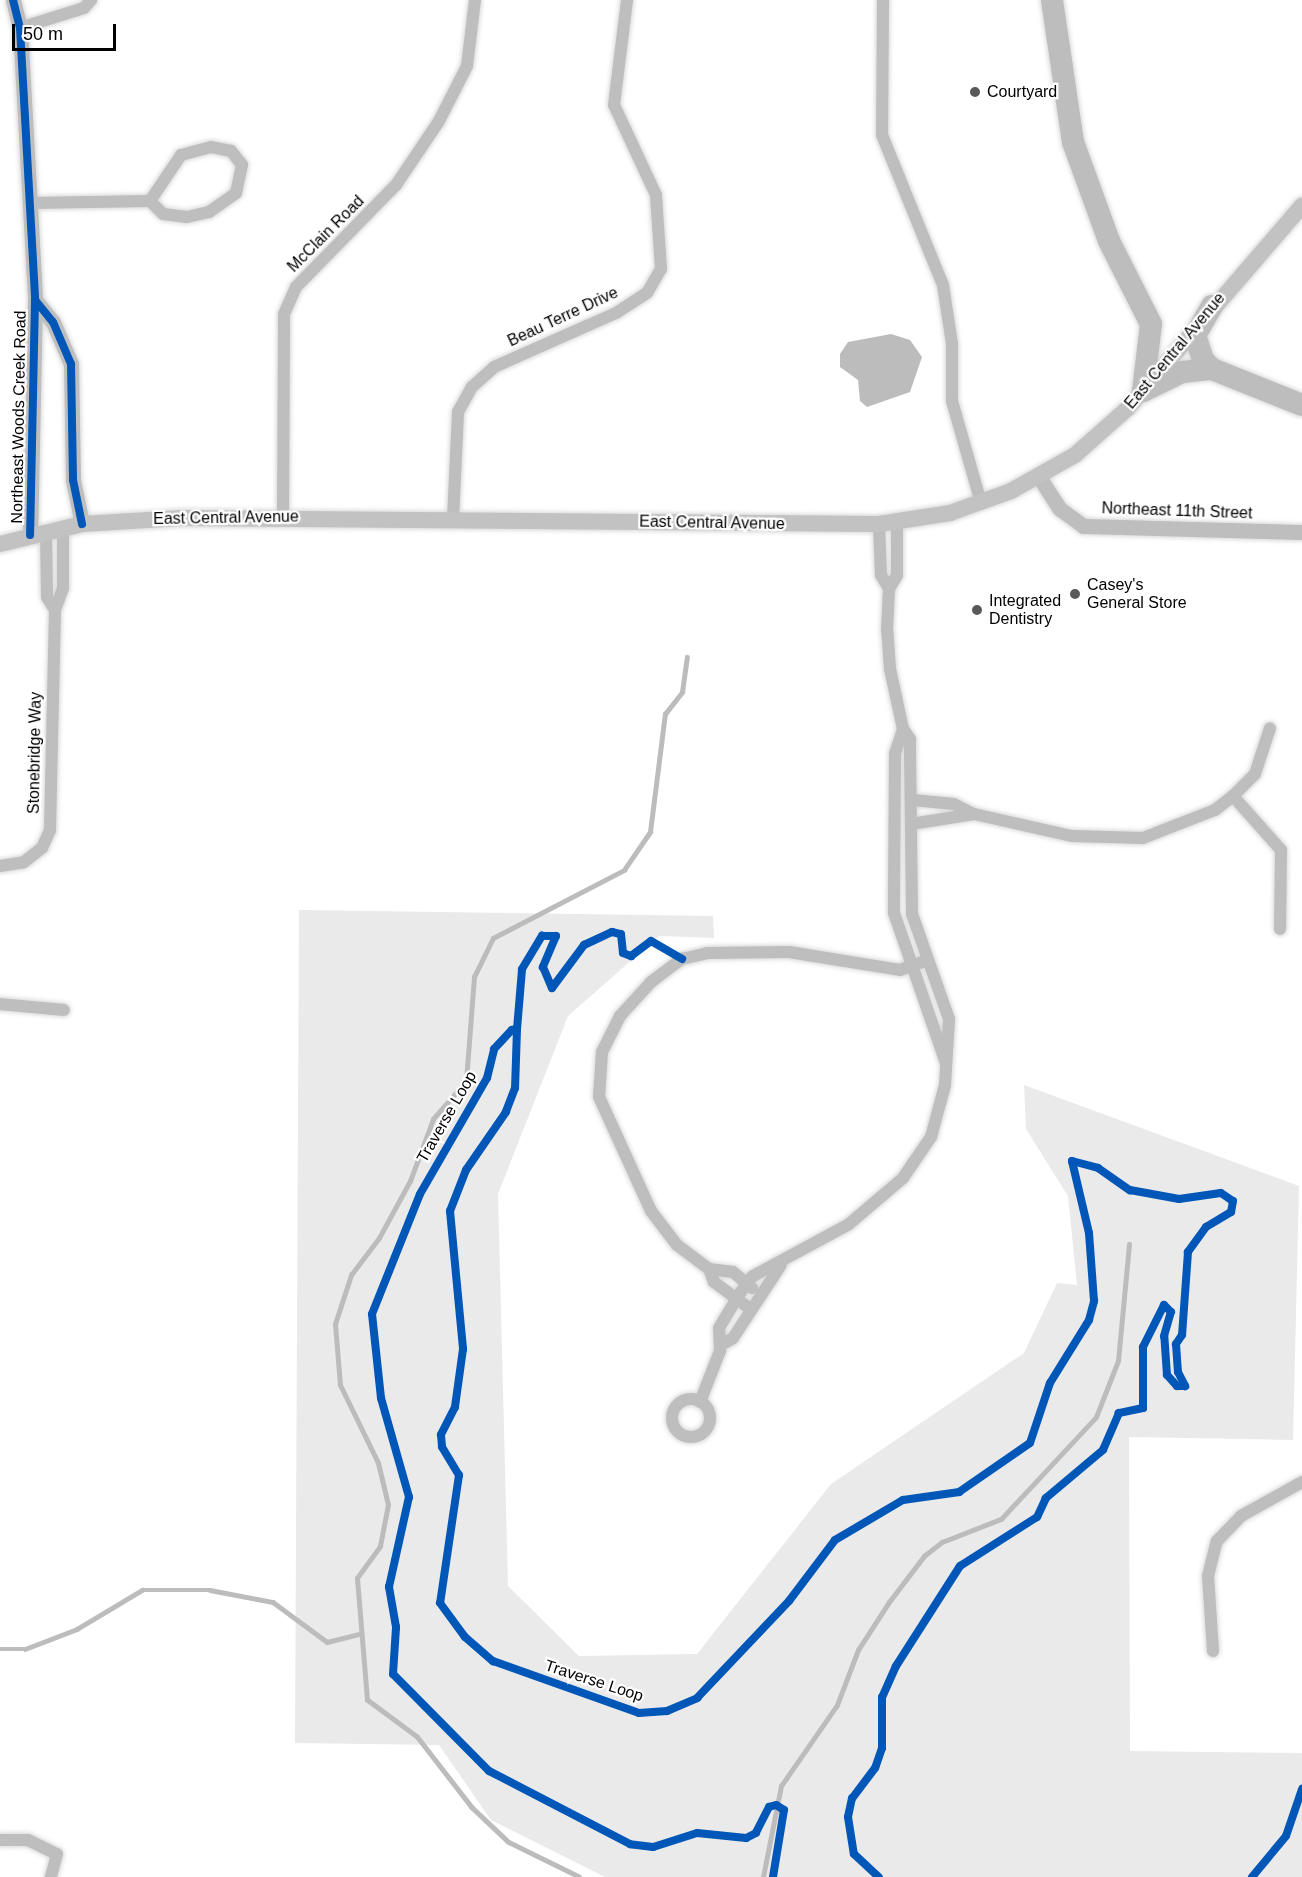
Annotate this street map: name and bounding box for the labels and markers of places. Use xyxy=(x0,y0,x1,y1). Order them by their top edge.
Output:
place label: Courtyard xyxy=(987,82,1057,102)
marker: Courtyard xyxy=(968,85,982,99)
place label: Casey's General Store xyxy=(1087,575,1187,613)
marker: Casey's General Store xyxy=(1068,587,1082,601)
place label: Integrated Dentistry xyxy=(989,591,1061,629)
marker: Integrated Dentistry xyxy=(970,603,984,617)

